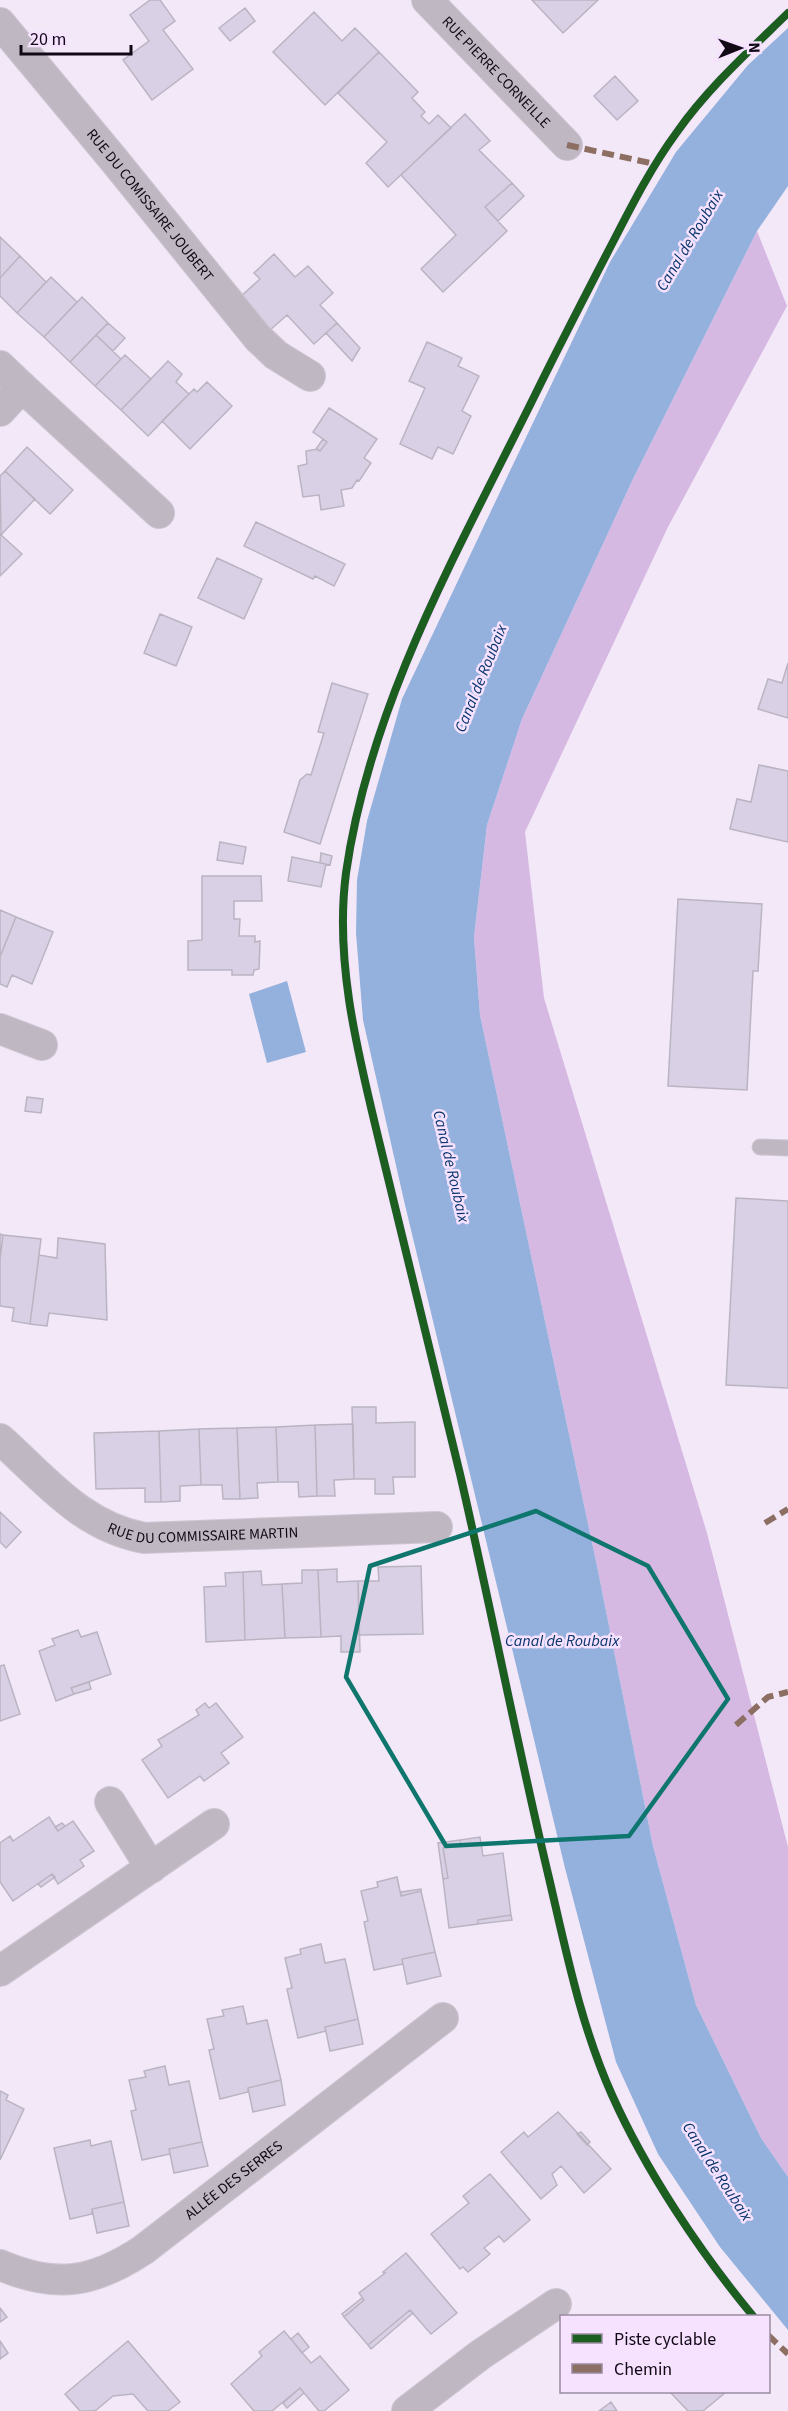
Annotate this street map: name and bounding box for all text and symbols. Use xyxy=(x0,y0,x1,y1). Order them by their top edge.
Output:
street label: RUE PIERRE CORNEILLE xyxy=(437,12,555,133)
scale bar xyxy=(21,18,130,56)
north arrow xyxy=(710,18,770,78)
text: 20 m xyxy=(30,27,66,52)
text: N xyxy=(743,42,765,53)
street label: RUE DU COMISSAIRE JOUBERT xyxy=(81,124,218,286)
water label: Canal de Roubaix xyxy=(651,185,729,295)
water label: Canal de Roubaix xyxy=(449,620,513,735)
water label: Canal de Roubaix xyxy=(427,1108,475,1225)
street label: RUE DU COMMISSAIRE MARTIN xyxy=(104,1518,299,1549)
water label: Canal de Roubaix xyxy=(505,1630,620,1652)
water label: Canal de Roubaix xyxy=(677,2118,758,2226)
street label: ALLÉE DES SERRES xyxy=(180,2136,287,2225)
legend xyxy=(560,2315,770,2393)
text: Piste cyclable xyxy=(614,2327,716,2352)
text: Chemin xyxy=(614,2357,672,2382)

